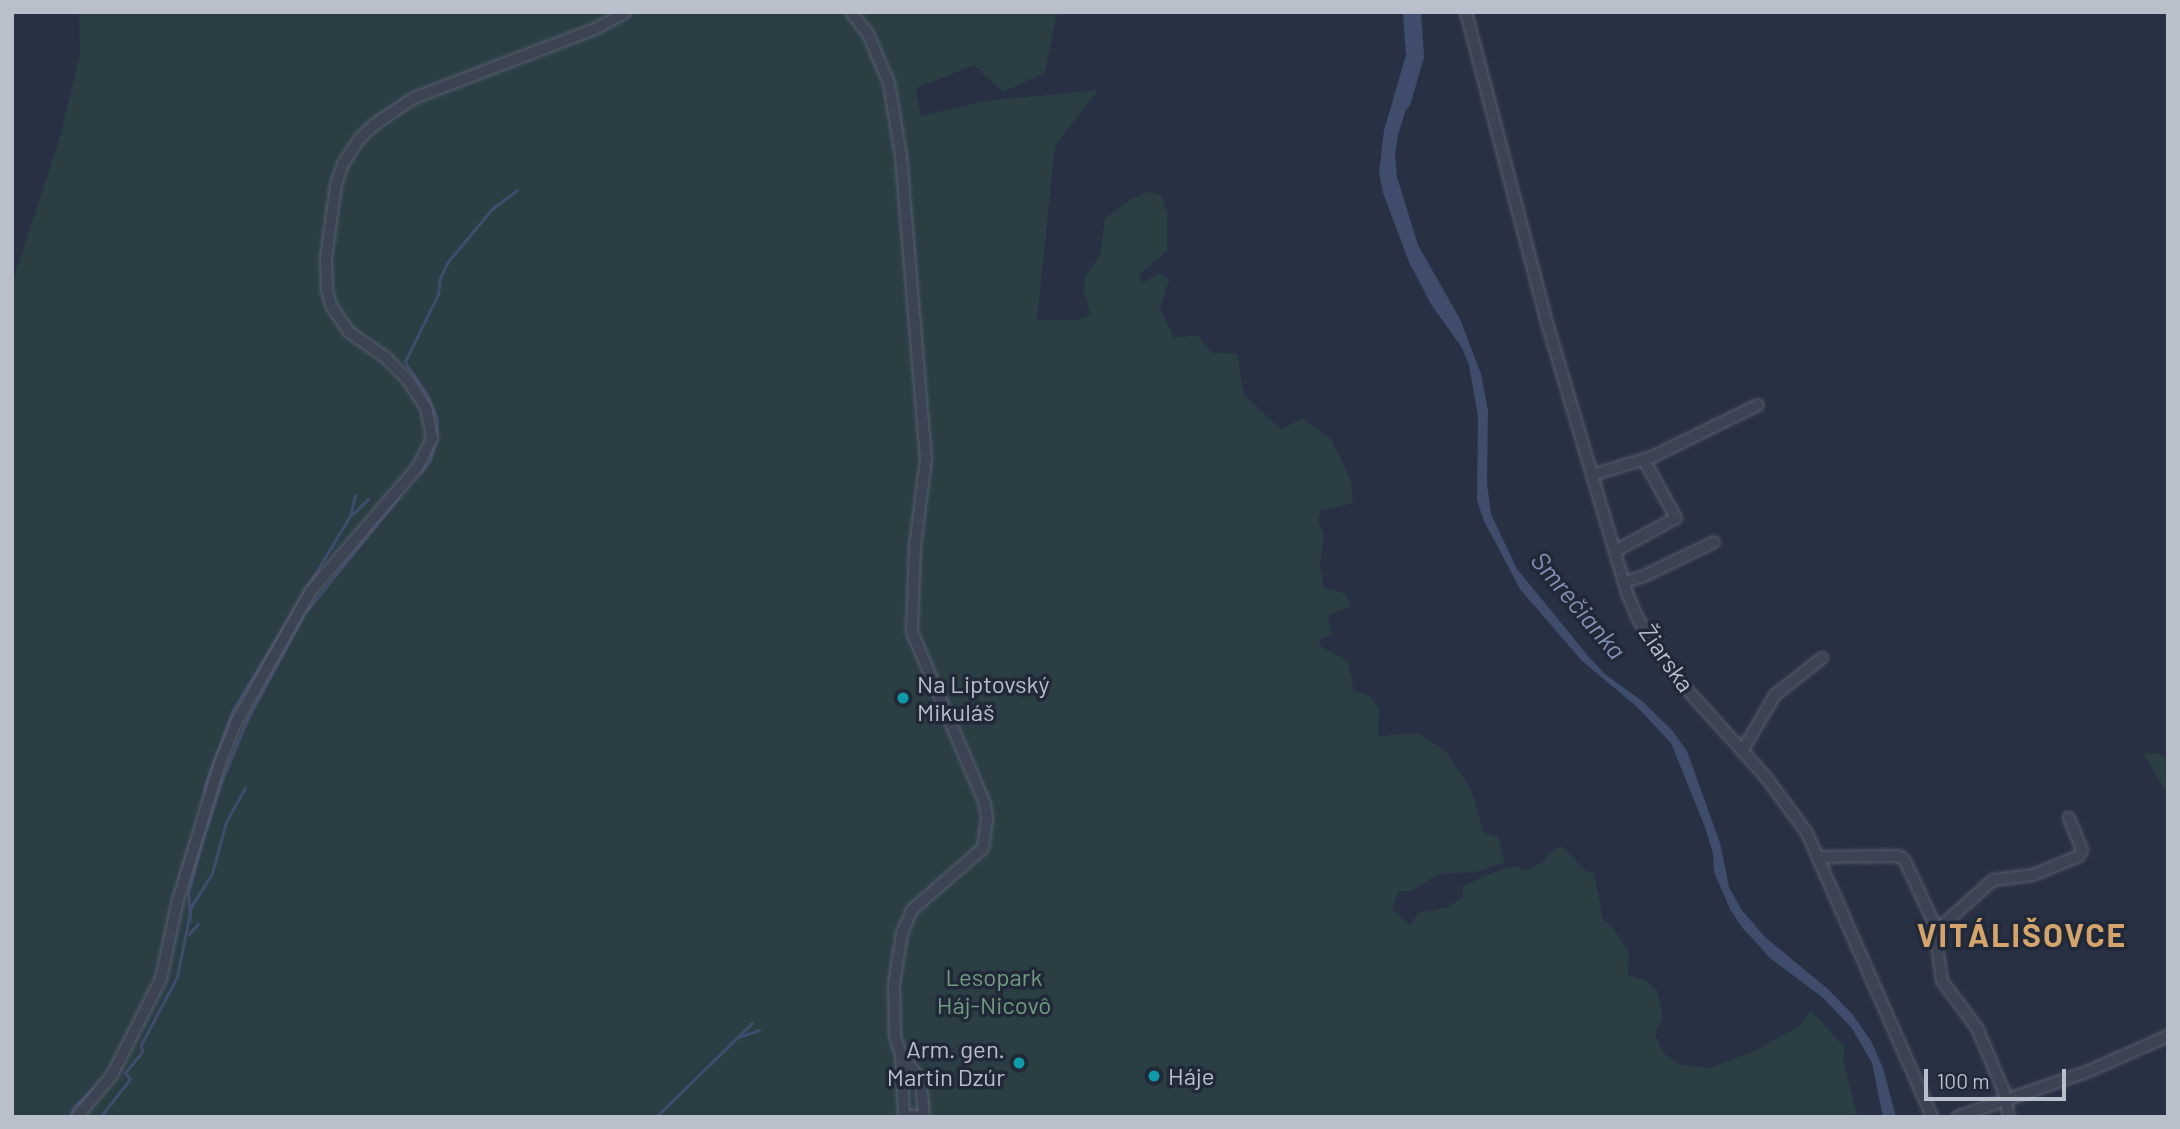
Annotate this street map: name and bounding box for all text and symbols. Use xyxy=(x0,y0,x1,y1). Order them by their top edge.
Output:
water label: Smrečianka xyxy=(1525,545,1633,665)
street label: Žiarska xyxy=(1633,619,1701,697)
place label: Na Liptovský Mikuláš xyxy=(917,670,1050,726)
marker: Na Liptovský Mikuláš xyxy=(895,690,911,706)
district label: VITÁLIŠOVCE xyxy=(1918,915,2126,953)
park label: Lesopark Háj-Nicovô xyxy=(937,963,1051,1019)
place label: Arm. gen. Martin Dzúr xyxy=(887,1035,1005,1091)
marker: Arm. gen. Martin Dzúr xyxy=(1011,1055,1027,1071)
scale bar xyxy=(1928,1056,2070,1100)
place label: Háje xyxy=(1168,1062,1215,1090)
marker: Háje xyxy=(1146,1068,1162,1084)
text: 100 m xyxy=(1937,1068,1990,1093)

